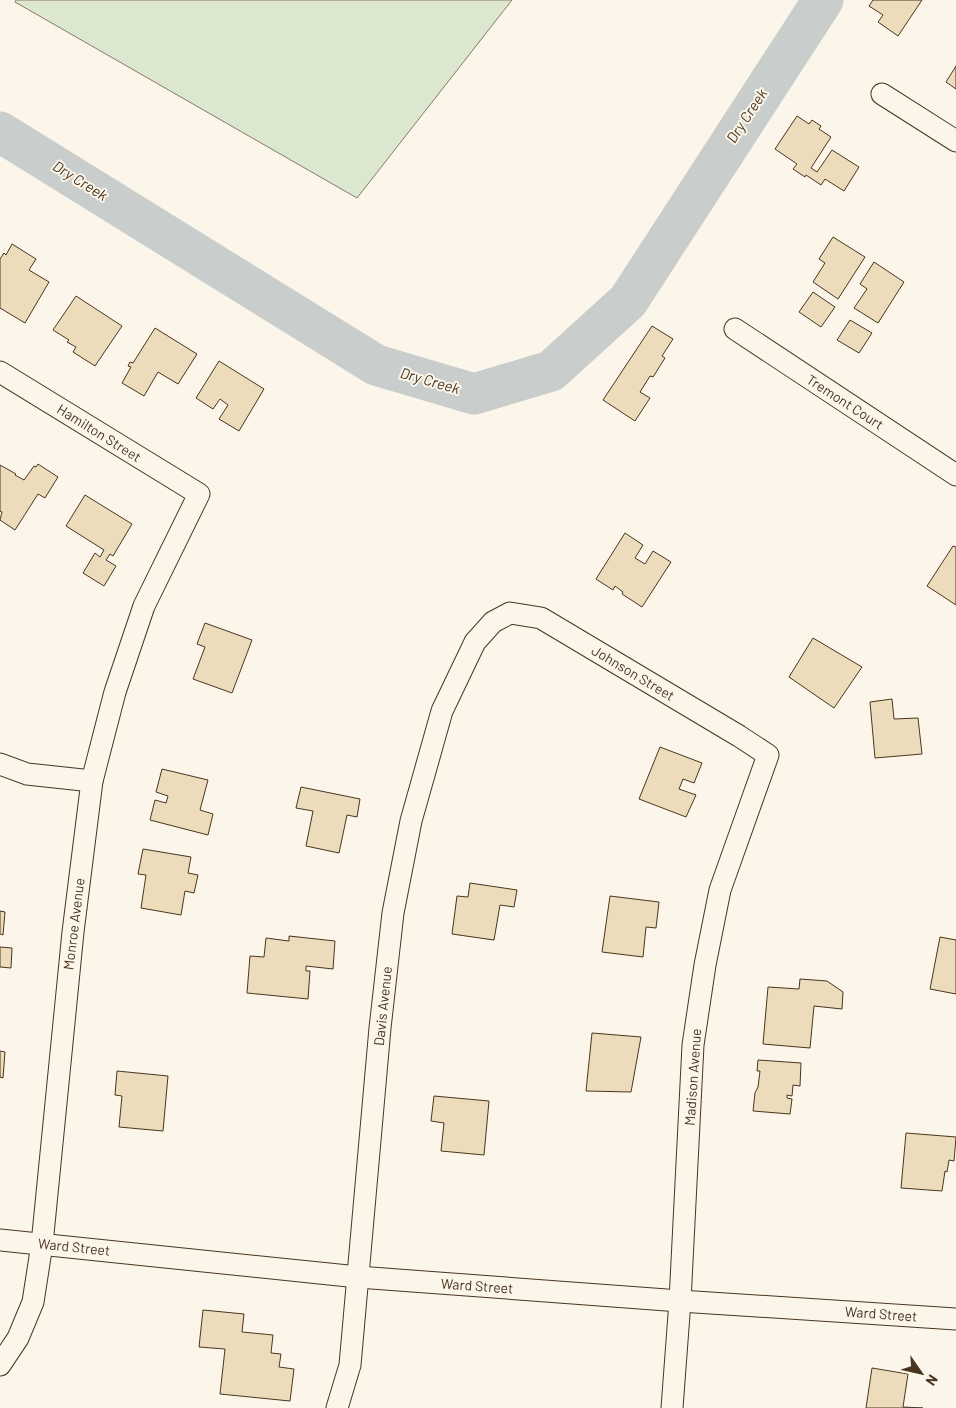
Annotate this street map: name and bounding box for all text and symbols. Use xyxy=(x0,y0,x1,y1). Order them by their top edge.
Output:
water label: Dry Creek xyxy=(722,84,771,146)
water label: Dry Creek xyxy=(50,156,112,204)
water label: Dry Creek xyxy=(398,363,463,397)
street label: Tremont Court xyxy=(804,370,887,433)
street label: Hamilton Street xyxy=(54,400,144,465)
street label: Johnson Street xyxy=(589,641,678,704)
street label: Monroe Avenue xyxy=(59,877,88,971)
street label: Davis Avenue xyxy=(370,965,395,1047)
street label: Madison Avenue xyxy=(681,1028,704,1126)
street label: Ward Street xyxy=(37,1234,111,1259)
street label: Ward Street xyxy=(440,1274,514,1297)
street label: Ward Street xyxy=(844,1302,918,1325)
north arrow xyxy=(896,1348,946,1398)
text: N xyxy=(923,1372,942,1389)

